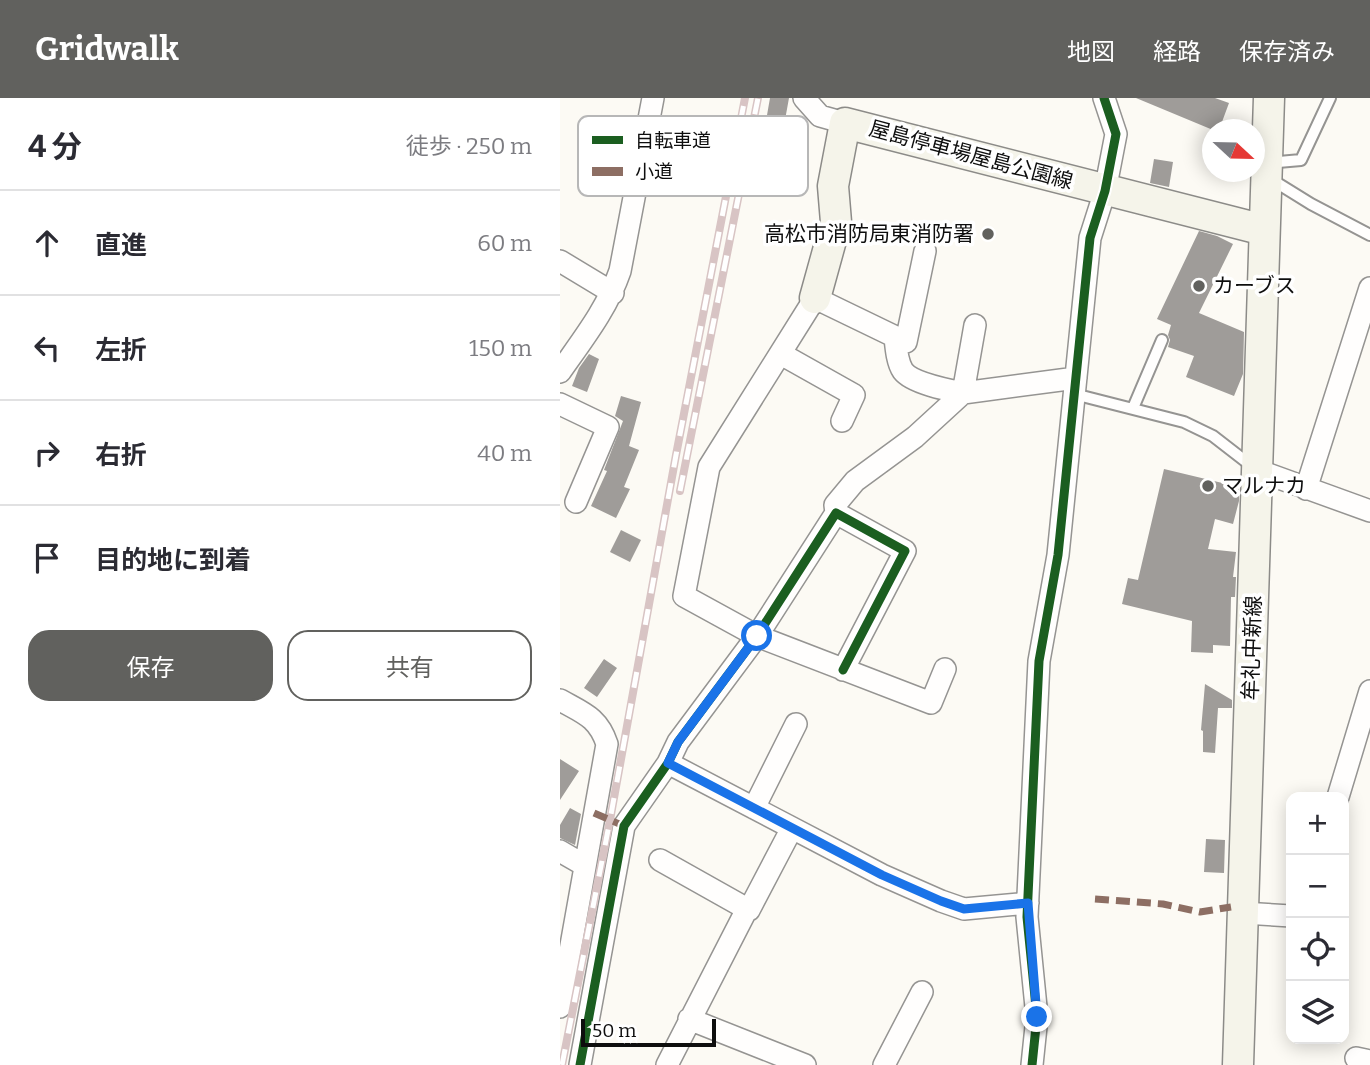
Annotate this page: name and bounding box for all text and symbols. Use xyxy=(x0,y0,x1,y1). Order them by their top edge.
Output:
text: Gridwalk xyxy=(35,29,179,69)
text: 地図 xyxy=(1067,38,1115,66)
text: 経路 xyxy=(1153,38,1201,66)
text: 保存済み xyxy=(1239,38,1335,66)
street label: 屋島停車場屋島公園線 xyxy=(866,115,1076,195)
legend xyxy=(578,116,808,196)
north arrow xyxy=(1202,119,1265,182)
text: 4 分 xyxy=(28,129,82,165)
text: 自転車道 xyxy=(635,129,711,152)
text: 徒歩 · 250 m xyxy=(406,132,532,160)
text: 小道 xyxy=(635,160,673,183)
place label: 高松市消防局東消防署 xyxy=(764,221,974,247)
icon: ahead xyxy=(28,224,66,262)
marker: 高松市消防局東消防署 xyxy=(980,226,996,242)
text: 60 m xyxy=(477,229,532,257)
text: 直進 xyxy=(95,230,147,261)
place label: カーブス xyxy=(1213,273,1296,299)
marker: カーブス xyxy=(1191,278,1207,294)
icon: left xyxy=(28,329,66,367)
text: 150 m xyxy=(469,334,532,362)
text: 左折 xyxy=(95,335,147,366)
icon: right xyxy=(28,434,66,472)
text: 40 m xyxy=(477,439,532,467)
text: 右折 xyxy=(95,440,147,471)
place label: マルナカ xyxy=(1222,473,1306,499)
marker: マルナカ xyxy=(1200,478,1216,494)
icon: arrive xyxy=(28,539,66,577)
text: 目的地に到着 xyxy=(95,545,251,576)
street label: 牟礼中新線 xyxy=(1237,595,1267,701)
route start xyxy=(741,620,772,651)
button: 保存 xyxy=(28,630,273,701)
button: 共有 xyxy=(287,630,532,701)
map controls xyxy=(1286,792,1349,1044)
button: + xyxy=(1286,792,1349,855)
button: − xyxy=(1286,855,1349,918)
button: locate xyxy=(1286,918,1349,981)
button: layers xyxy=(1286,981,1349,1044)
route end xyxy=(1021,1001,1052,1032)
scale bar xyxy=(581,1016,716,1048)
text: 50 m xyxy=(592,1019,636,1042)

